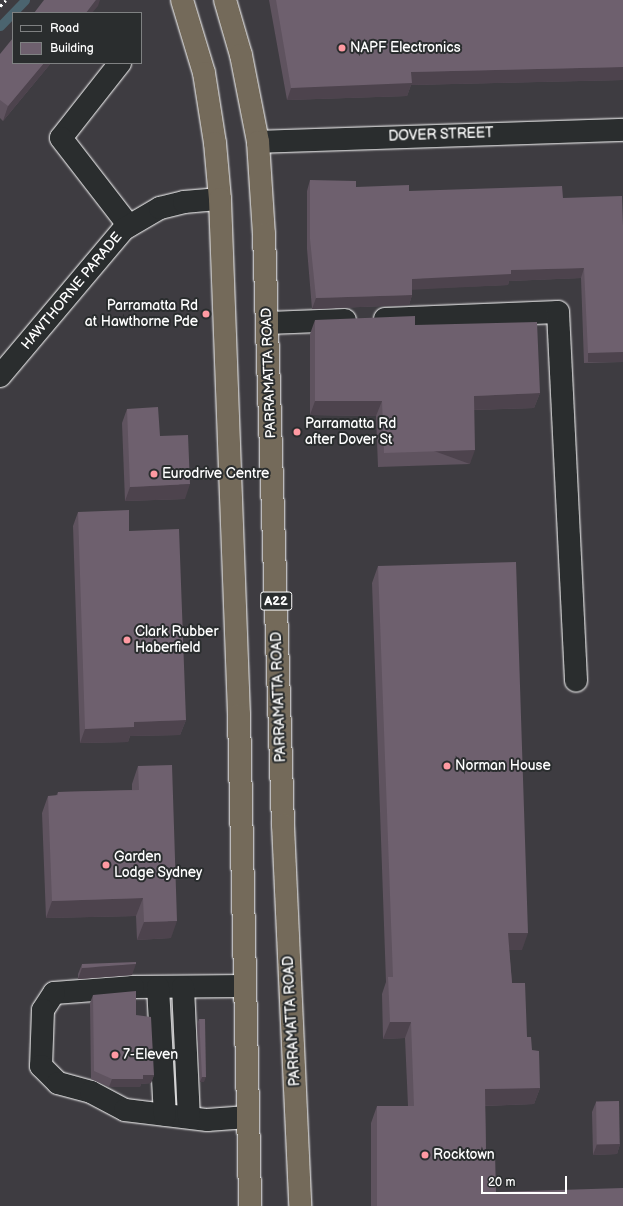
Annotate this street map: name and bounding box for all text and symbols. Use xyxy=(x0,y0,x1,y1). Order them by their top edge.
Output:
legend xyxy=(12,12,142,64)
text: Road xyxy=(50,21,79,36)
place label: NAPF Electronics xyxy=(350,40,461,56)
text: Building xyxy=(50,41,94,56)
marker: NAPF Electronics xyxy=(337,43,347,53)
street label: DOVER STREET xyxy=(388,125,494,145)
street label: HAWTHORNE PARADE xyxy=(18,229,126,353)
place label: Parramatta Rd at Hawthorne Pde xyxy=(85,298,198,330)
street label: PARRAMATTA ROAD xyxy=(258,307,280,439)
marker: Parramatta Rd at Hawthorne Pde xyxy=(201,309,211,319)
place label: Parramatta Rd after Dover St xyxy=(305,416,396,448)
marker: Parramatta Rd after Dover St xyxy=(292,427,302,437)
place label: Eurodrive Centre xyxy=(162,466,269,482)
marker: Eurodrive Centre xyxy=(149,469,159,479)
road number: A22 xyxy=(260,590,292,612)
place label: Clark Rubber Haberfield xyxy=(135,624,218,656)
street label: PARRAMATTA ROAD xyxy=(268,631,290,763)
marker: Clark Rubber Haberfield xyxy=(122,635,132,645)
place label: Norman House xyxy=(455,758,551,774)
marker: Norman House xyxy=(442,761,452,771)
place label: Garden Lodge Sydney xyxy=(114,849,203,882)
marker: Garden Lodge Sydney xyxy=(101,860,111,870)
street label: PARRAMATTA ROAD xyxy=(280,955,304,1087)
place label: 7-Eleven xyxy=(123,1047,178,1063)
marker: 7-Eleven xyxy=(110,1050,120,1060)
place label: Rocktown xyxy=(433,1147,495,1163)
marker: Rocktown xyxy=(420,1150,430,1160)
scale bar xyxy=(483,1168,569,1194)
text: 20 m xyxy=(488,1175,515,1190)

